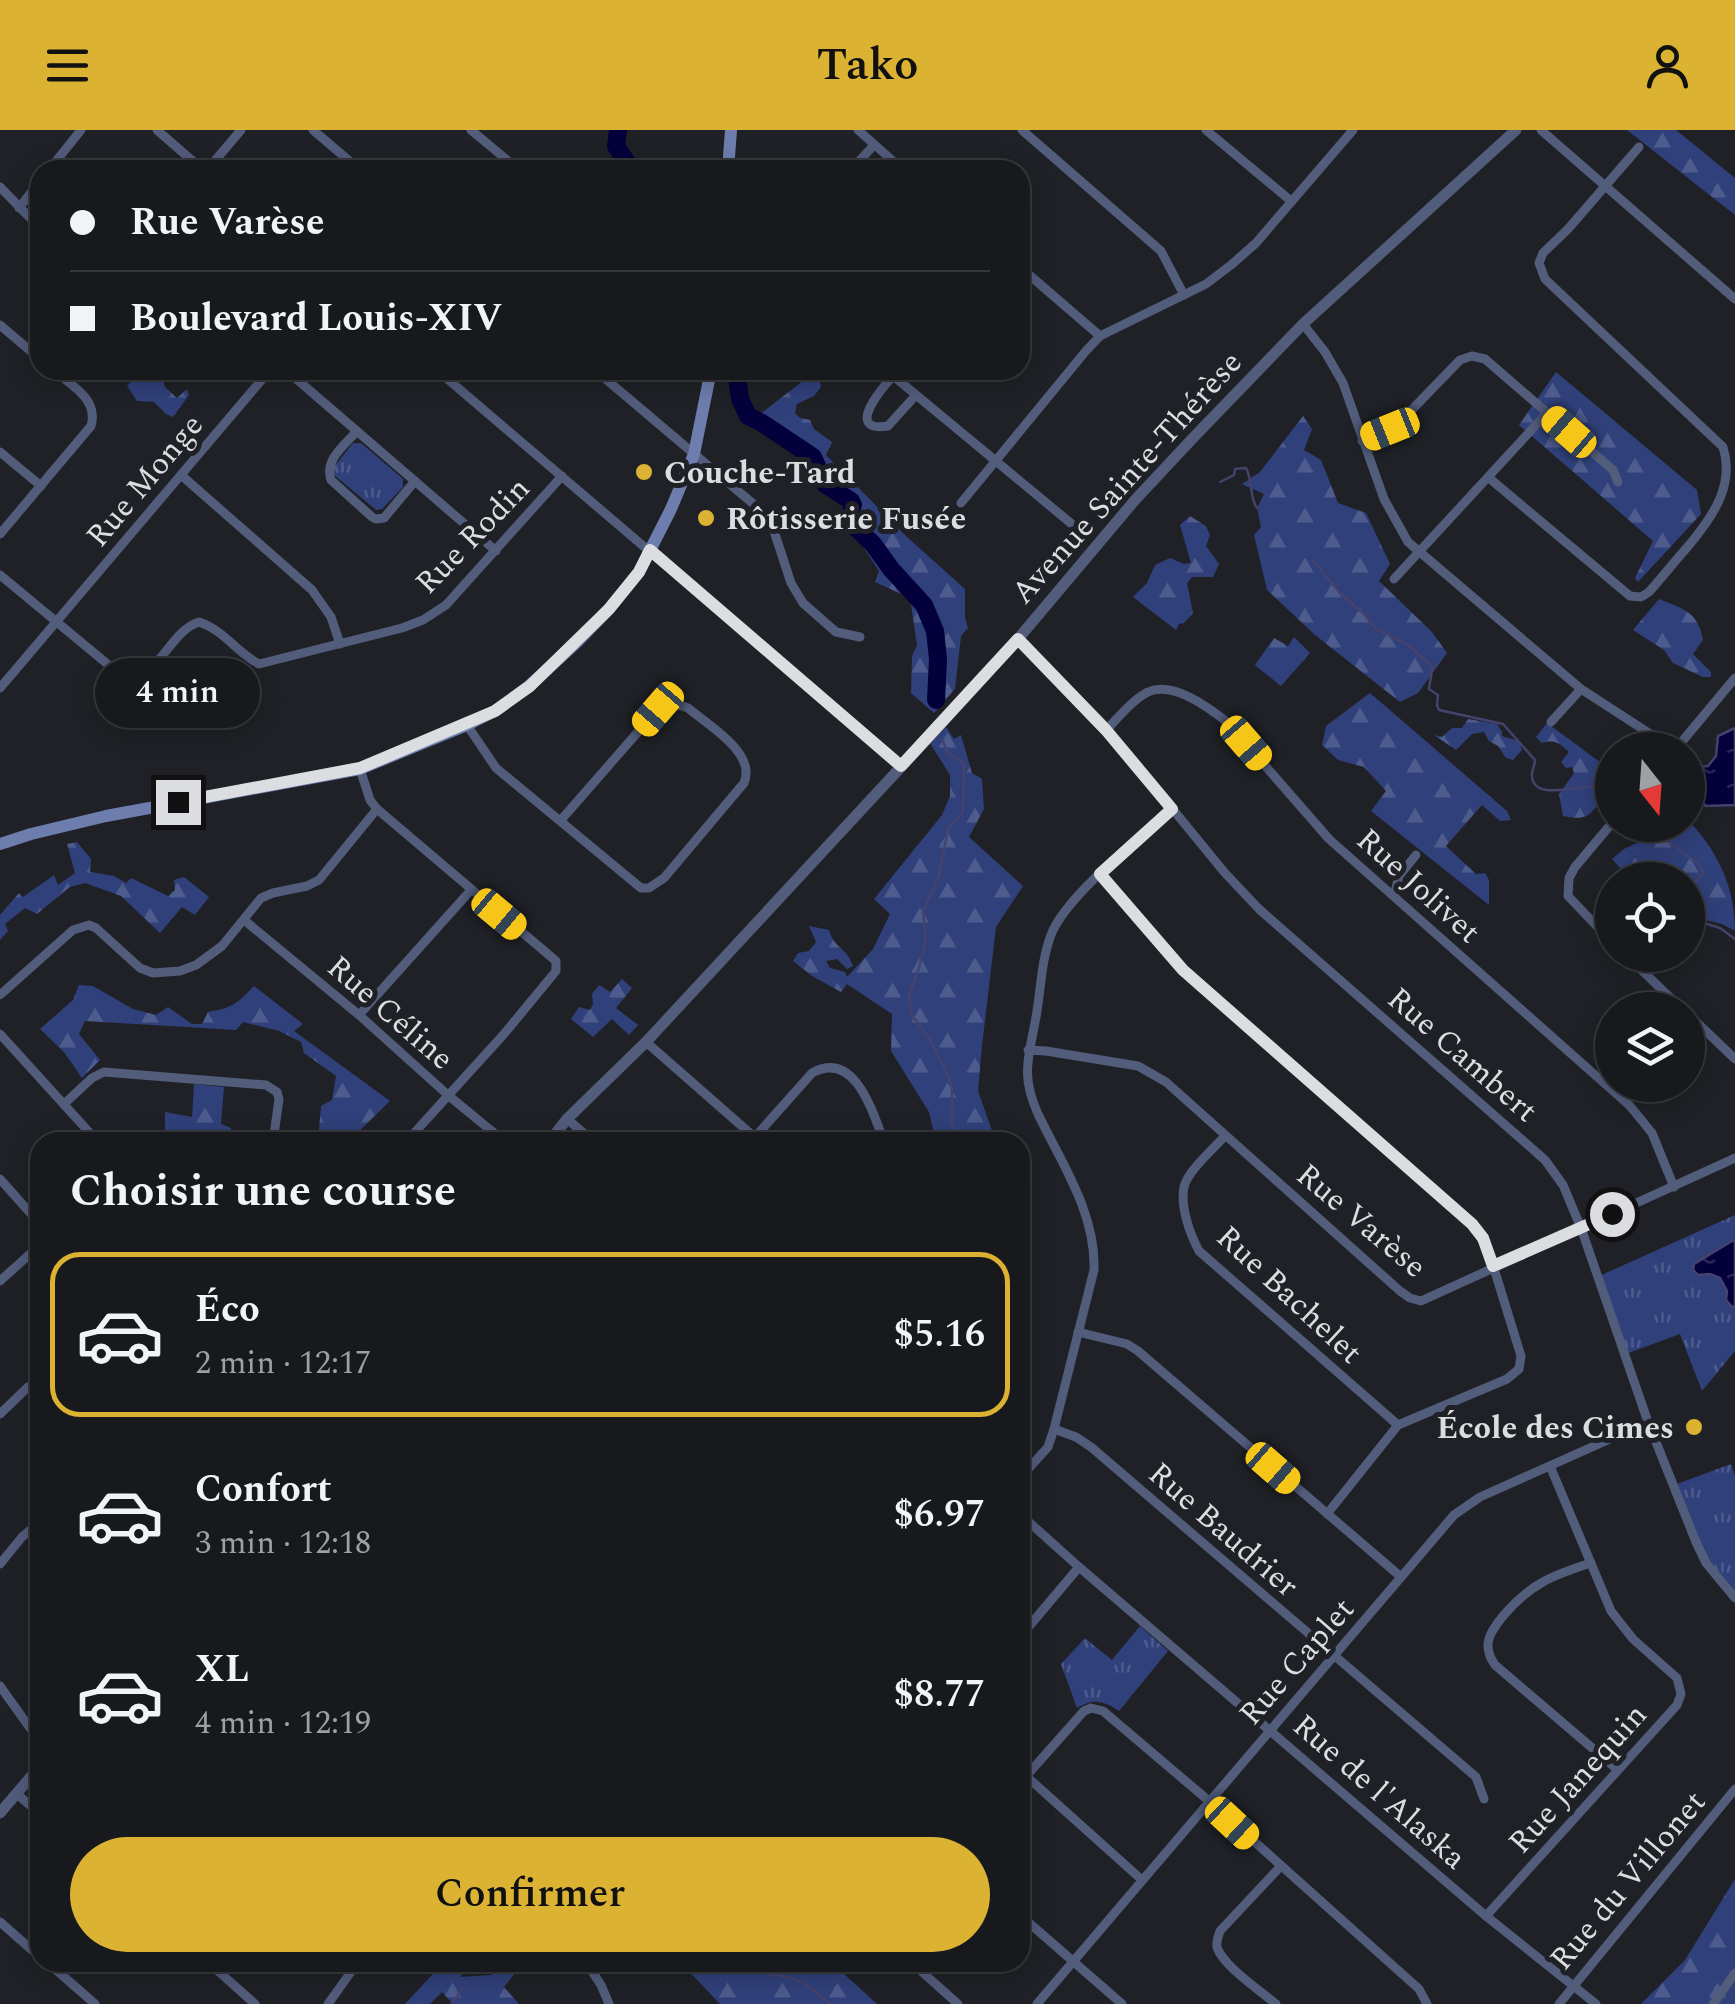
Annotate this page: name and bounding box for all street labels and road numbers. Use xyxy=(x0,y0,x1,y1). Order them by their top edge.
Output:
street label: Avenue Sainte-Thérèse xyxy=(1000,340,1255,616)
street label: Rue Monge xyxy=(74,403,216,559)
street label: Rue Rodin xyxy=(404,466,542,606)
street label: Rue Jolivet xyxy=(1345,817,1491,956)
street label: Rue Céline xyxy=(316,944,465,1082)
street label: Rue Cambert xyxy=(1376,976,1548,1135)
street label: Rue Varèse xyxy=(1285,1152,1437,1291)
street label: Rue Bachelet xyxy=(1205,1214,1373,1376)
street label: Rue Baudrier xyxy=(1137,1451,1309,1610)
street label: Rue Caplet xyxy=(1228,1587,1367,1737)
street label: Rue Janequin xyxy=(1497,1693,1659,1865)
street label: Rue de l'Alaska xyxy=(1281,1702,1477,1882)
street label: Rue du Villonet xyxy=(1538,1780,1718,1982)

